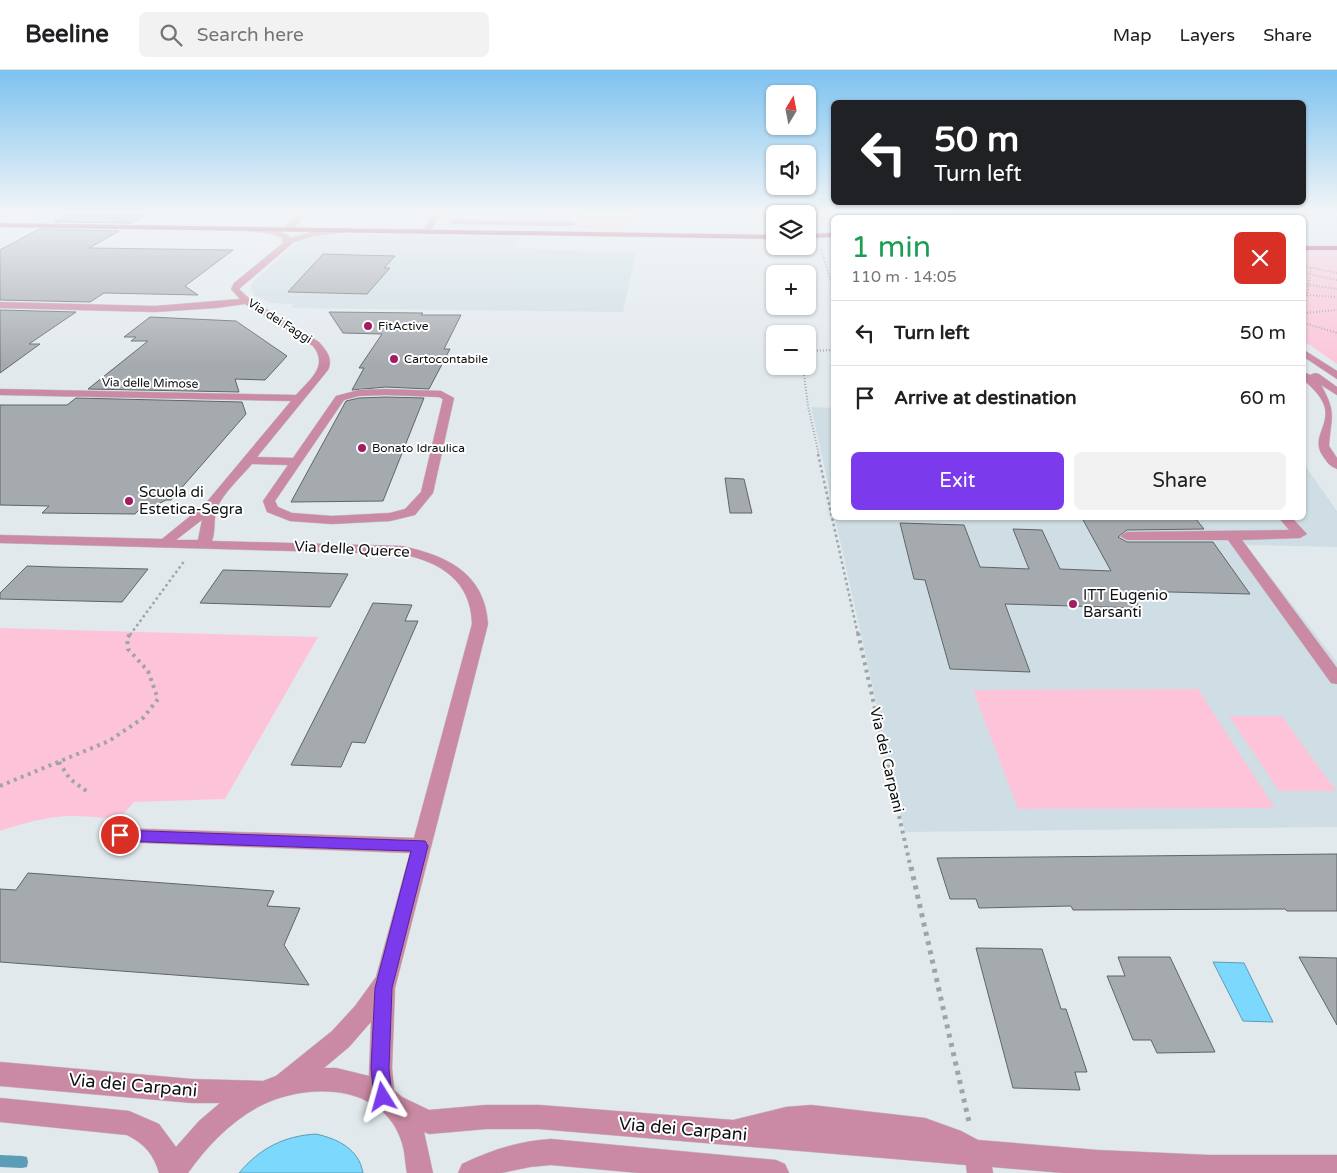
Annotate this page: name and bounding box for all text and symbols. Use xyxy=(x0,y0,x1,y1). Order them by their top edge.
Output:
search box xyxy=(139,12,489,57)
text: Beeline xyxy=(25,20,109,49)
icon: search xyxy=(157,21,185,49)
text: Search here xyxy=(197,24,304,46)
text: Map xyxy=(1113,24,1152,46)
text: Layers xyxy=(1180,24,1235,46)
text: Share xyxy=(1263,24,1312,46)
north arrow xyxy=(766,85,816,135)
map controls xyxy=(766,85,816,375)
text: 50 m xyxy=(934,119,1019,161)
icon: left xyxy=(851,120,916,185)
button: sound xyxy=(766,145,816,195)
text: Turn left xyxy=(934,161,1022,187)
button: layers xyxy=(766,205,816,255)
text: 1 min xyxy=(851,229,931,266)
button: close xyxy=(1234,232,1286,284)
button: + xyxy=(766,265,816,315)
text: 110 m · 14:05 xyxy=(851,267,957,287)
street label: Via dei Faggi xyxy=(245,296,315,346)
place label: FitActive xyxy=(378,319,429,333)
icon: left xyxy=(851,319,879,347)
marker: FitActive xyxy=(362,320,374,332)
text: Turn left xyxy=(894,322,970,344)
text: 50 m xyxy=(1240,322,1286,344)
button: − xyxy=(766,325,816,375)
place label: Cartocontabile xyxy=(404,352,488,366)
marker: Cartocontabile xyxy=(388,353,400,365)
street label: Via delle Mimose xyxy=(102,375,199,391)
icon: arrive xyxy=(851,384,879,412)
text: Arrive at destination xyxy=(894,387,1077,409)
text: 60 m xyxy=(1240,387,1286,409)
place label: Bonato Idraulica xyxy=(372,441,465,455)
marker: Bonato Idraulica xyxy=(356,442,368,454)
button: Exit xyxy=(851,452,1064,510)
button: Share xyxy=(1074,452,1286,510)
place label: Scuola di Estetica-Segra xyxy=(139,483,243,518)
marker: Scuola di Estetica-Segra xyxy=(123,495,135,507)
street label: Via delle Querce xyxy=(294,537,410,561)
place label: ITT Eugenio Barsanti xyxy=(1083,586,1168,621)
marker: ITT Eugenio Barsanti xyxy=(1067,598,1079,610)
street label: Via dei Carpani xyxy=(866,706,908,814)
pin xyxy=(99,814,141,856)
icon: arrive xyxy=(106,821,134,849)
street label: Via dei Carpani xyxy=(68,1068,198,1102)
position arrow xyxy=(356,1070,408,1122)
street label: Via dei Carpani xyxy=(618,1112,748,1146)

